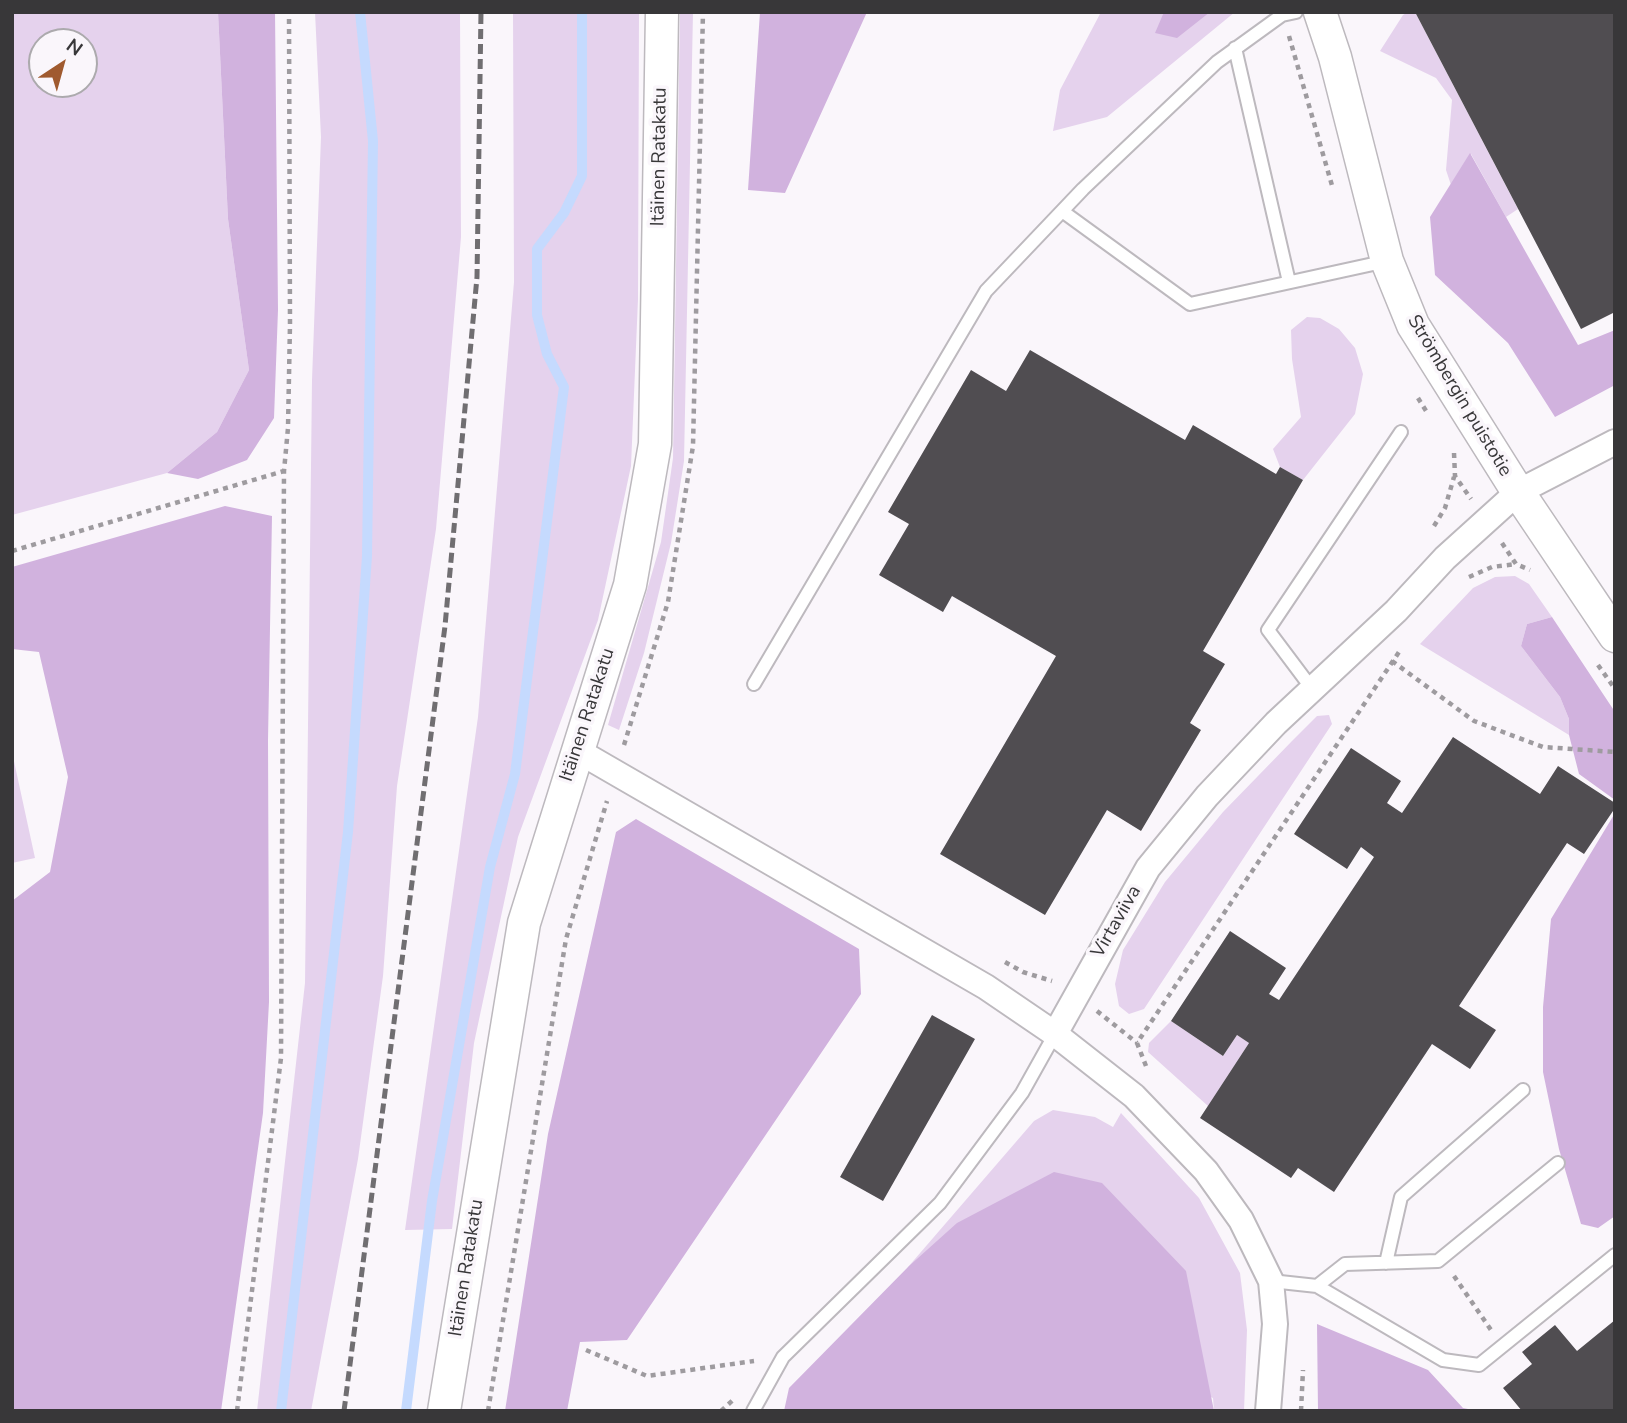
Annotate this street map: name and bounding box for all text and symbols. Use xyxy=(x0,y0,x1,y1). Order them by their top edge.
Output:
north arrow xyxy=(28,28,98,98)
text: N xyxy=(61,33,88,62)
street label: Itäinen Ratakatu xyxy=(647,87,673,227)
street label: Strömbergin puistotie xyxy=(1402,311,1516,481)
street label: Itäinen Ratakatu xyxy=(556,645,620,785)
street label: Virtaviiva xyxy=(1087,882,1147,962)
street label: Itäinen Ratakatu xyxy=(445,1198,489,1338)

